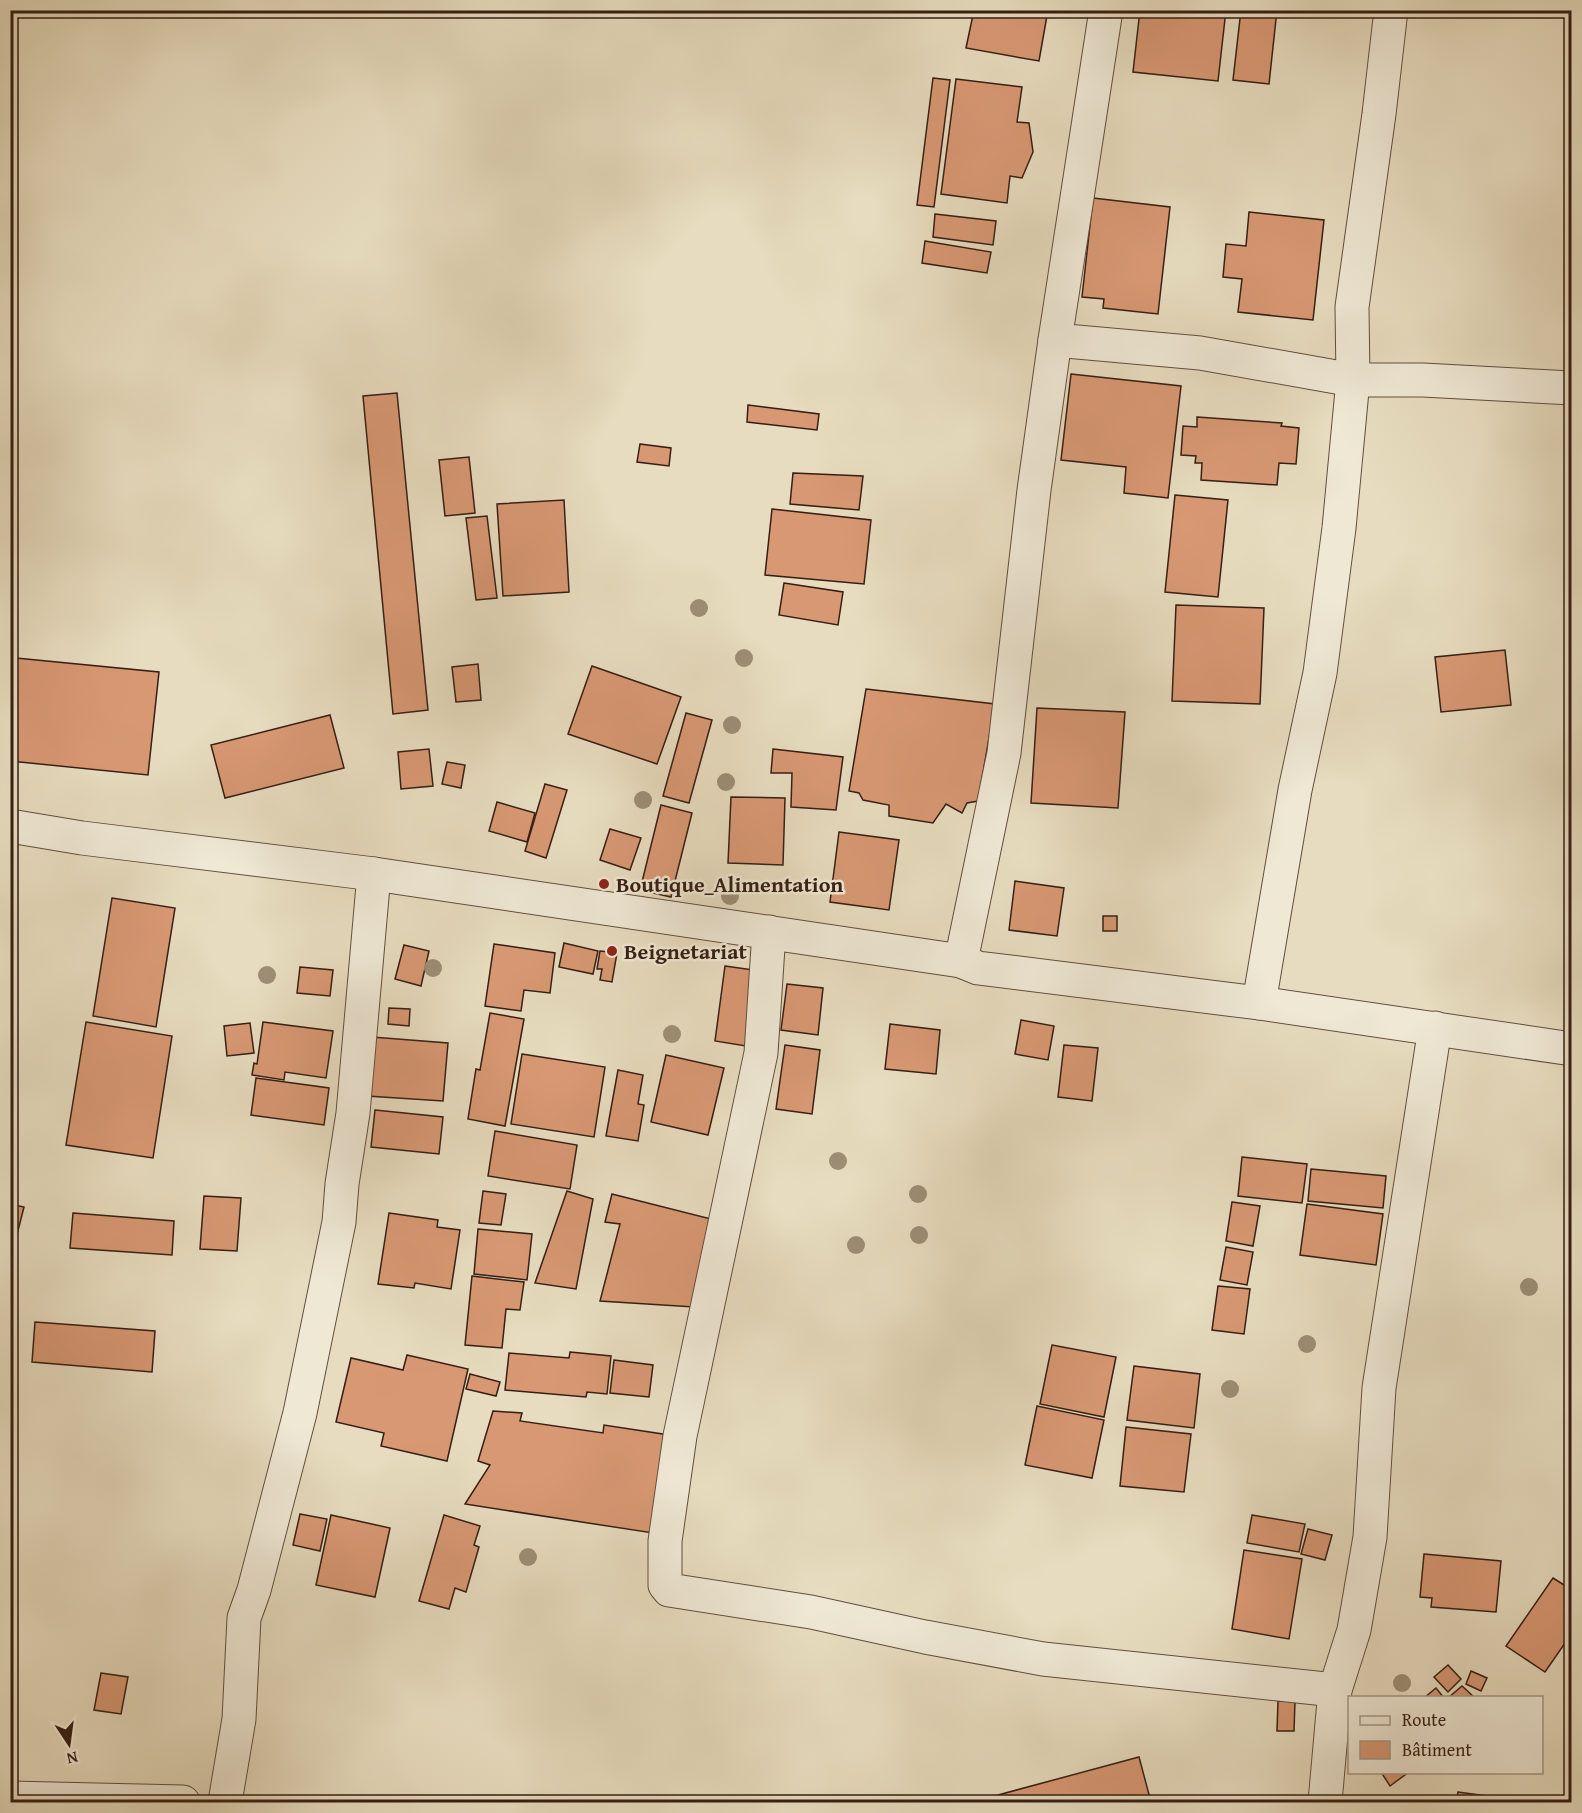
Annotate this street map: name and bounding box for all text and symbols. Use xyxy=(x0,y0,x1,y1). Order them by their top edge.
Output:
place label: Boutique_Alimentation xyxy=(616,868,843,900)
marker: Boutique_Alimentation xyxy=(597,877,611,891)
place label: Beignetariat xyxy=(624,935,747,967)
marker: Beignetariat xyxy=(605,944,619,958)
legend xyxy=(1348,1696,1543,1774)
text: Route xyxy=(1402,1706,1446,1733)
north arrow xyxy=(39,1714,99,1774)
text: Bâtiment xyxy=(1402,1736,1472,1763)
text: N xyxy=(64,1746,80,1772)

